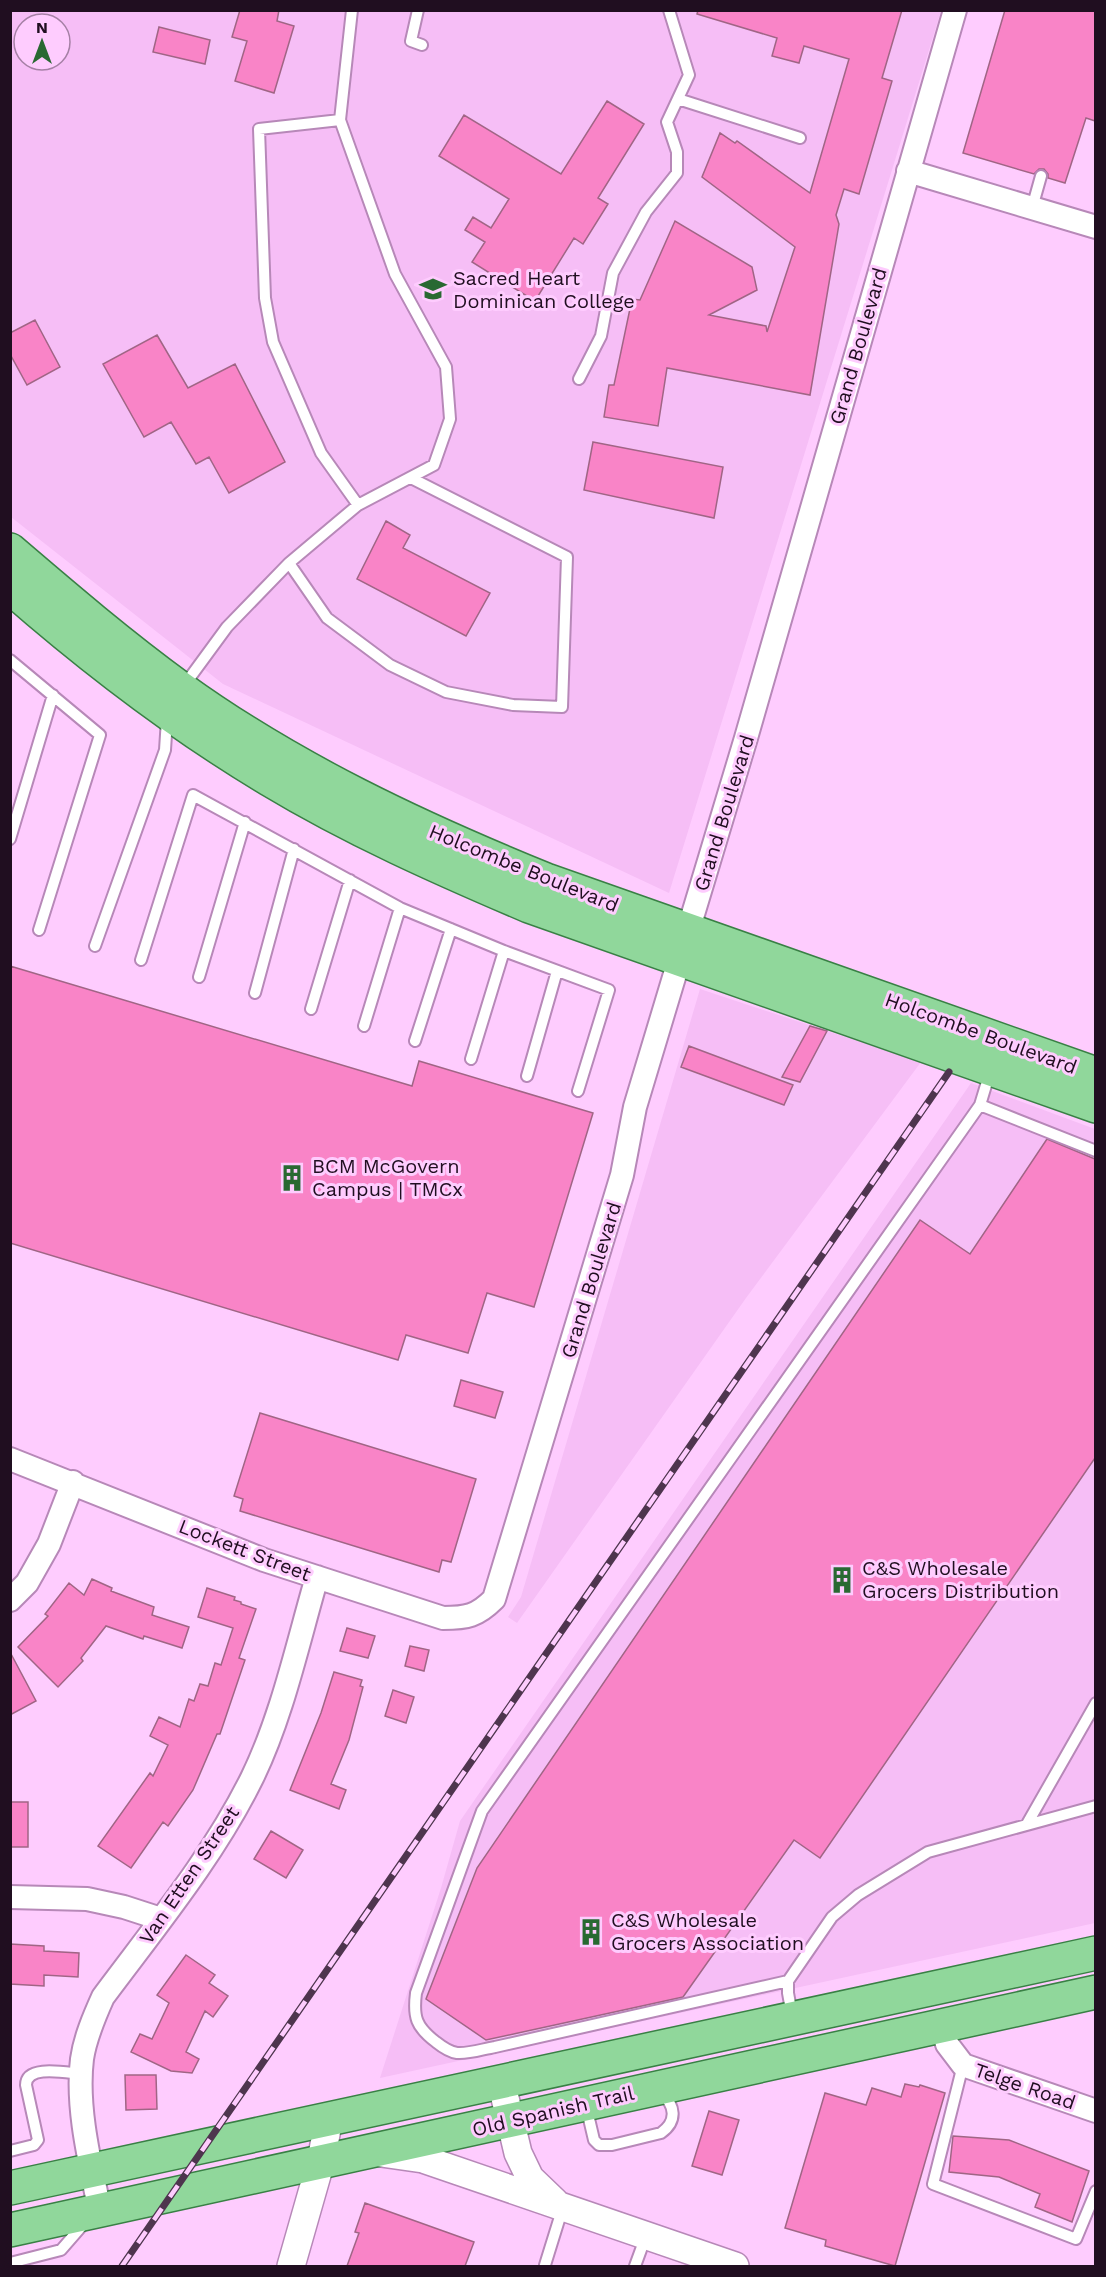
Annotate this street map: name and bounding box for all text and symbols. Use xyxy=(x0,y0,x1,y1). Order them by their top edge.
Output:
north arrow xyxy=(12,12,72,72)
text: N xyxy=(36,18,48,37)
street label: Grand Boulevard xyxy=(824,265,892,427)
place label: Sacred Heart Dominican College xyxy=(453,266,635,313)
school or university icon: Sacred Heart Dominican College xyxy=(418,274,448,304)
street label: Grand Boulevard xyxy=(689,732,759,894)
street label: Holcombe Boulevard xyxy=(426,819,622,917)
street label: Holcombe Boulevard xyxy=(882,987,1080,1079)
place label: BCM McGovern Campus | TMCx xyxy=(312,1154,463,1201)
building icon: BCM McGovern Campus | TMCx xyxy=(277,1163,307,1193)
street label: Grand Boulevard xyxy=(556,1199,626,1361)
street label: Lockett Street xyxy=(176,1514,315,1586)
place label: C&S Wholesale Grocers Distribution xyxy=(862,1556,1059,1603)
building icon: C&S Wholesale Grocers Distribution xyxy=(827,1565,857,1595)
street label: Van Etten Street xyxy=(134,1801,244,1948)
place label: C&S Wholesale Grocers Association xyxy=(611,1908,804,1955)
building icon: C&S Wholesale Grocers Association xyxy=(576,1917,606,1947)
street label: Telge Road xyxy=(971,2058,1079,2114)
street label: Old Spanish Trail xyxy=(470,2081,636,2141)

